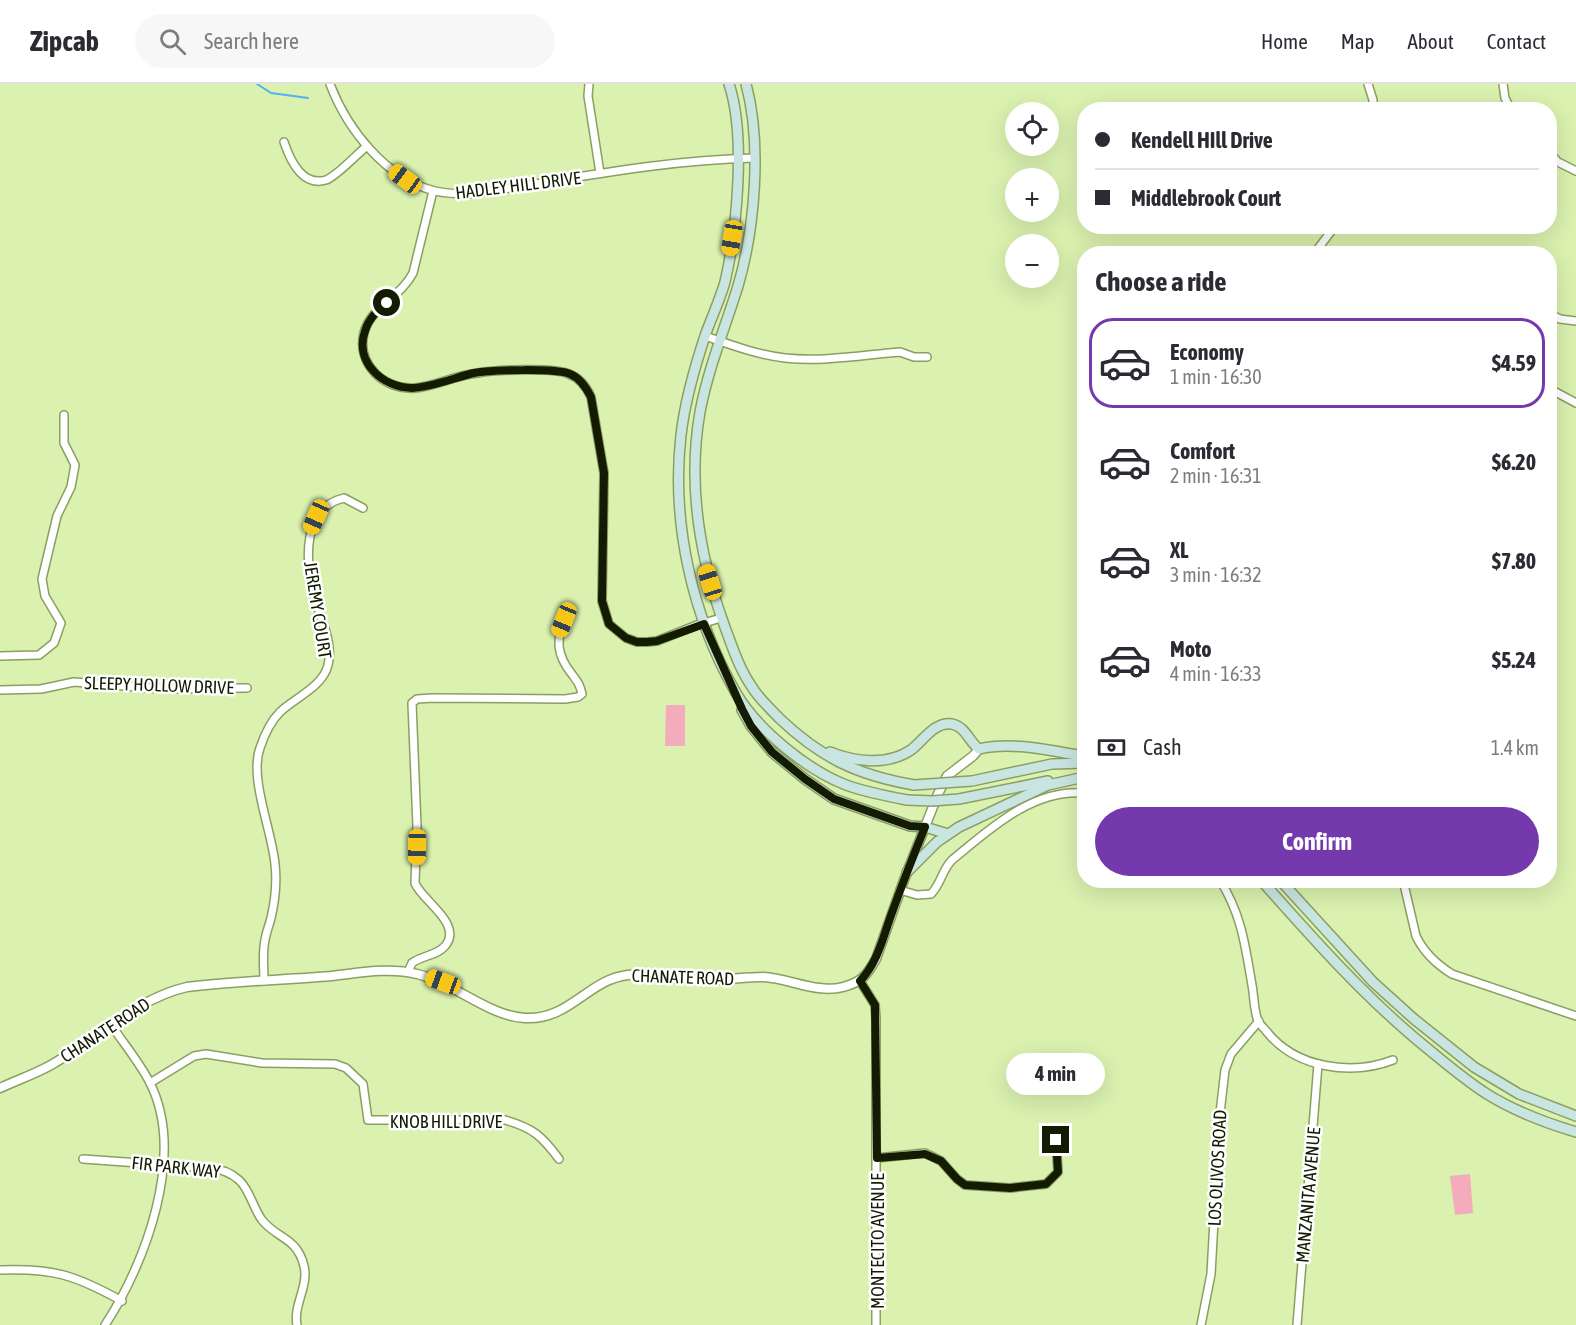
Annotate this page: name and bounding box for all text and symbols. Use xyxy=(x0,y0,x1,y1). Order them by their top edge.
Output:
search box xyxy=(135,14,555,68)
text: Zipcab xyxy=(30,25,99,57)
icon: search xyxy=(156,25,189,58)
text: Search here xyxy=(204,28,299,54)
text: Home xyxy=(1261,29,1308,53)
text: Map xyxy=(1341,29,1375,53)
text: About xyxy=(1408,29,1454,53)
text: Contact xyxy=(1487,29,1546,53)
map controls xyxy=(1005,102,1059,288)
button: locate xyxy=(1005,102,1059,156)
text: Kendell HIll Drive xyxy=(1131,127,1273,153)
car xyxy=(385,161,425,197)
street label: HADLEY HILL DRIVE xyxy=(454,167,582,203)
button: + xyxy=(1005,168,1059,222)
text: Middlebrook Court xyxy=(1131,185,1281,211)
car xyxy=(720,219,744,257)
button: − xyxy=(1005,234,1059,288)
text: Choose a ride xyxy=(1095,266,1227,297)
route start xyxy=(373,289,400,316)
icon: car xyxy=(1098,336,1152,390)
text: Economy xyxy=(1170,339,1244,365)
text: $4.59 xyxy=(1492,350,1536,376)
text: 1 min · 16:30 xyxy=(1170,365,1262,388)
icon: car xyxy=(1098,435,1152,489)
text: Comfort xyxy=(1170,438,1235,464)
text: $6.20 xyxy=(1492,449,1536,475)
text: 2 min · 16:31 xyxy=(1170,464,1262,487)
car xyxy=(300,497,332,537)
icon: car xyxy=(1098,534,1152,588)
text: XL xyxy=(1170,537,1188,563)
text: $7.80 xyxy=(1492,548,1536,574)
street label: JEREMY COURT xyxy=(300,560,336,660)
car xyxy=(696,562,724,602)
text: 3 min · 16:32 xyxy=(1170,563,1262,586)
car xyxy=(549,600,579,640)
icon: car xyxy=(1098,633,1152,687)
text: Moto xyxy=(1170,636,1212,662)
text: $5.24 xyxy=(1492,647,1536,673)
text: 4 min · 16:33 xyxy=(1170,662,1262,685)
street label: SLEEPY HOLLOW DRIVE xyxy=(84,672,234,698)
icon: cash xyxy=(1095,731,1128,764)
text: Cash xyxy=(1143,734,1182,760)
text: 1.4 km xyxy=(1491,736,1539,759)
button: Confirm xyxy=(1095,807,1539,876)
car xyxy=(408,829,426,865)
street label: CHANATE ROAD xyxy=(631,965,735,989)
car xyxy=(423,967,463,997)
street label: CHANATE ROAD xyxy=(56,993,154,1067)
callout: 4 min xyxy=(1006,1053,1106,1095)
text: 4 min xyxy=(1035,1062,1076,1085)
street label: LOS OLIVOS ROAD xyxy=(1203,1109,1231,1227)
street label: KNOB HILL DRIVE xyxy=(390,1111,503,1132)
route end xyxy=(1042,1126,1069,1153)
street label: MANZANITA AVENUE xyxy=(1292,1126,1324,1264)
street label: FIR PARK WAY xyxy=(131,1152,221,1182)
street label: MONTECITO AVENUE xyxy=(867,1173,888,1309)

